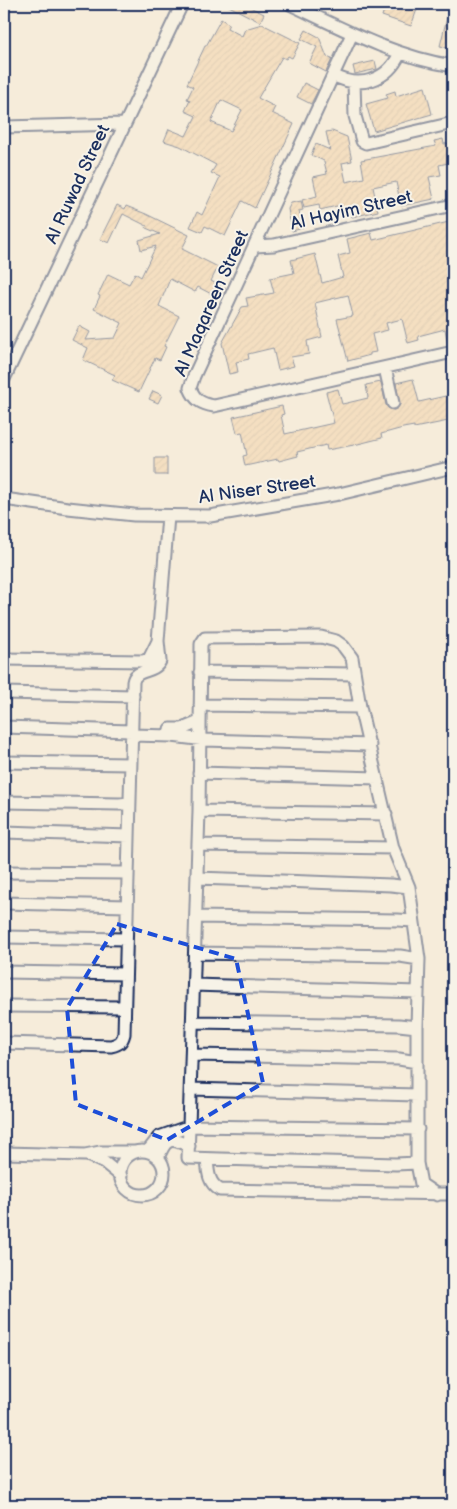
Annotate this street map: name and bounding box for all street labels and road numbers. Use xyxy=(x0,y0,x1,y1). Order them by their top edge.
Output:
street label: Al Ruwad Street xyxy=(41,121,114,247)
street label: Al Hayim Street xyxy=(288,186,415,235)
street label: Al Maqareen Street xyxy=(170,226,253,380)
street label: Al Niser Street xyxy=(197,471,317,508)

